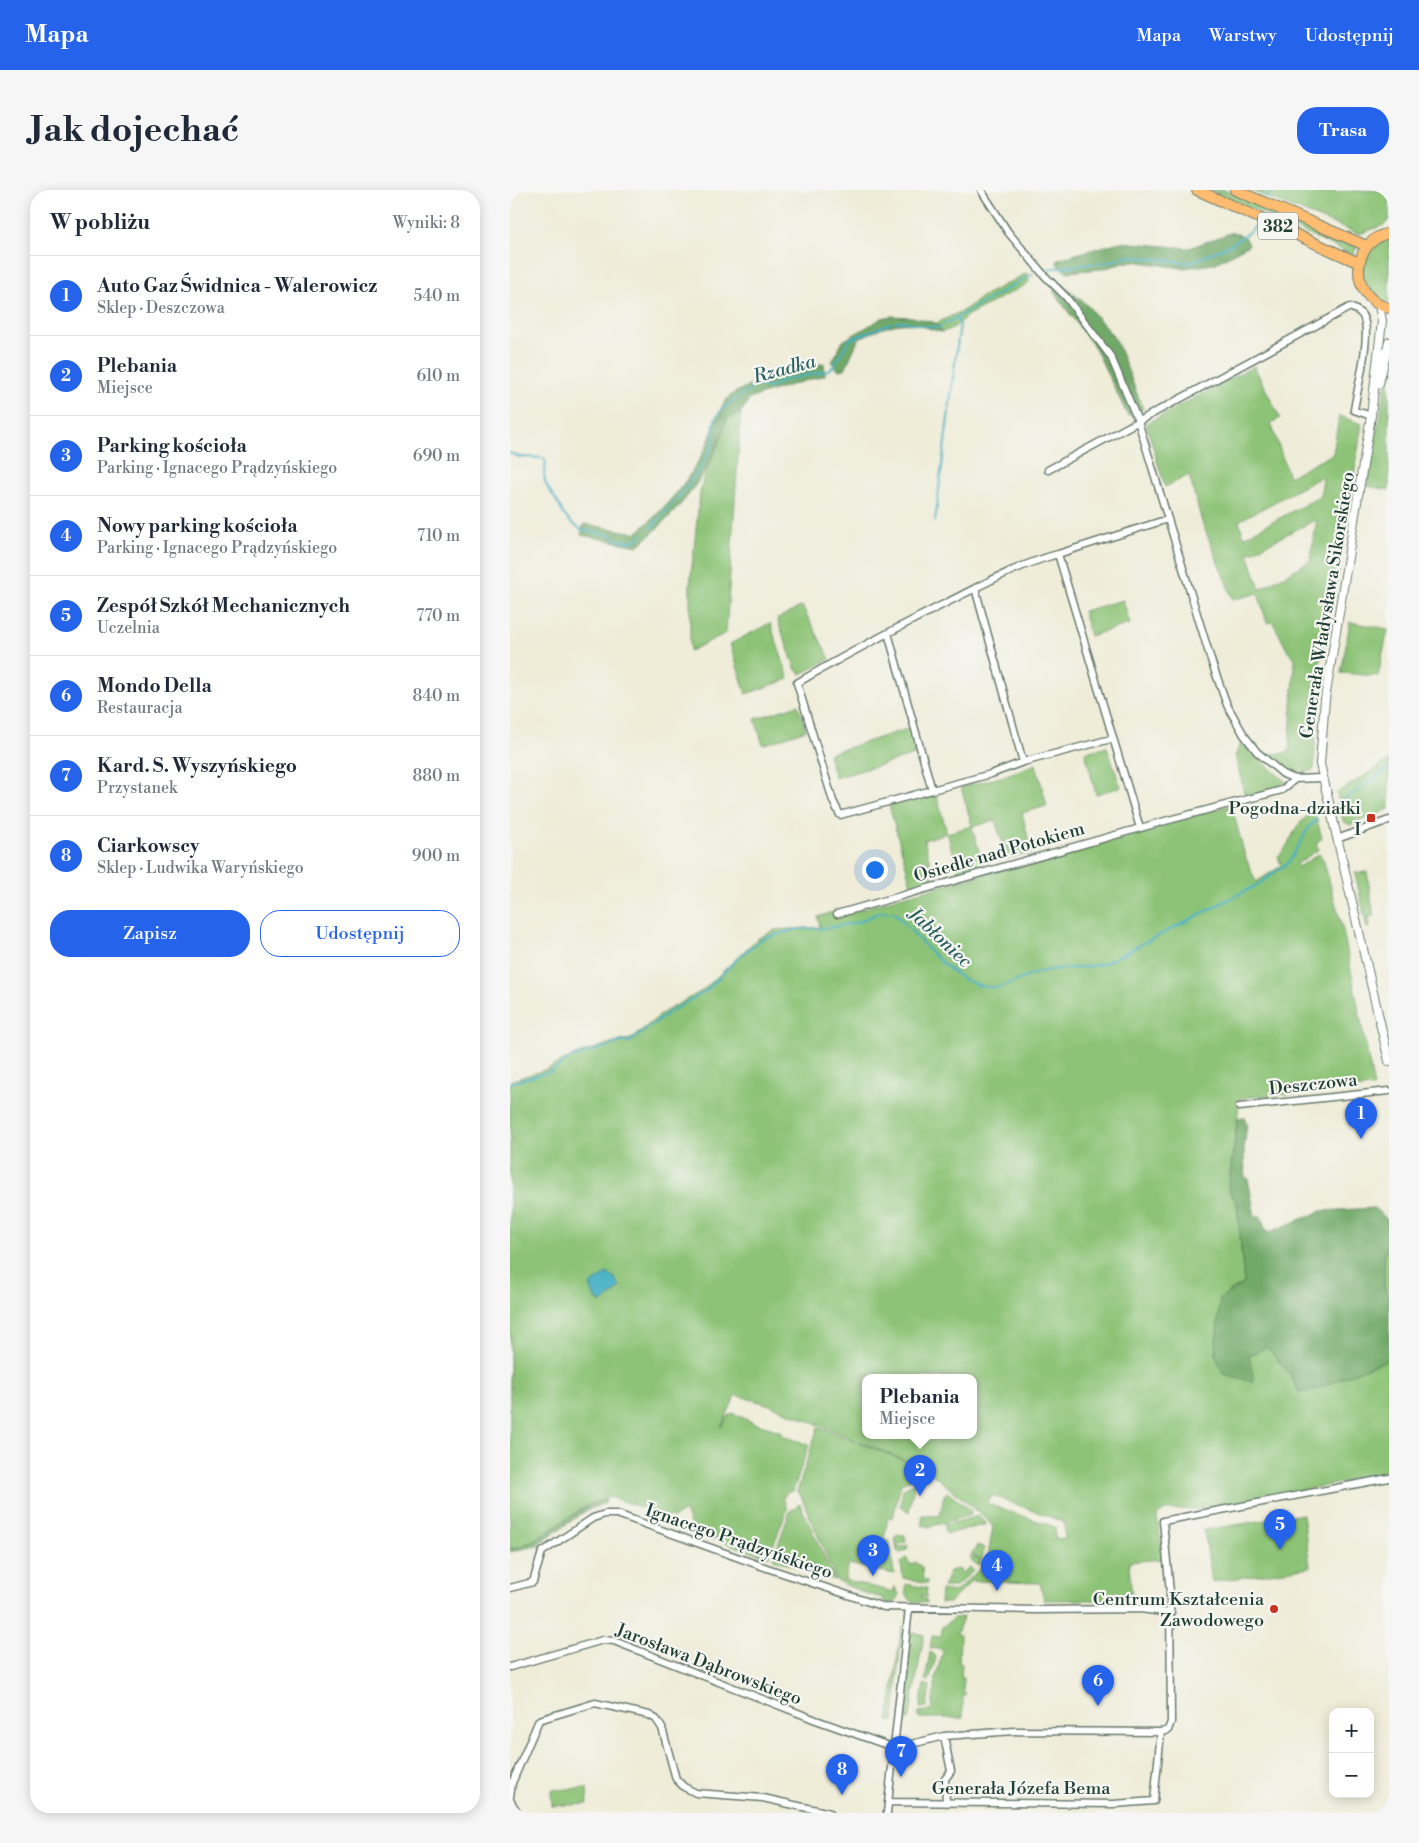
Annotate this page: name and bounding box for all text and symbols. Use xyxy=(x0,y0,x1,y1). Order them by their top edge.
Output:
text: Mapa xyxy=(25,20,88,50)
text: Mapa xyxy=(1137,24,1181,47)
text: Warstwy xyxy=(1209,24,1277,47)
text: Udostępnij xyxy=(1305,24,1394,47)
button: Trasa xyxy=(1297,107,1389,154)
text: Jak dojechać xyxy=(30,109,239,152)
text: W pobliżu xyxy=(50,210,150,236)
road number: 382 xyxy=(1258,212,1298,240)
text: Wyniki: 8 xyxy=(393,213,460,233)
text: Auto Gaz Świdnica - Walerowicz xyxy=(97,274,377,298)
text: 1 xyxy=(62,286,70,306)
text: 540 m xyxy=(413,286,460,306)
text: Sklep · Deszczowa xyxy=(97,298,225,318)
water label: Rzadka xyxy=(749,349,819,389)
text: Plebania xyxy=(97,354,177,378)
text: 2 xyxy=(61,366,71,386)
text: 610 m xyxy=(416,366,460,386)
text: Miejsce xyxy=(97,378,153,398)
text: Parking kościoła xyxy=(97,434,247,458)
text: 3 xyxy=(61,446,71,466)
text: 690 m xyxy=(413,446,460,466)
text: Parking · Ignacego Prądzyńskiego xyxy=(97,458,337,478)
street label: Generała Władysława Sikorskiego xyxy=(1295,470,1360,740)
text: Nowy parking kościoła xyxy=(97,514,298,538)
text: 4 xyxy=(61,526,71,546)
text: 710 m xyxy=(417,526,460,546)
text: Parking · Ignacego Prądzyńskiego xyxy=(97,538,337,558)
text: Zespół Szkół Mechanicznych xyxy=(97,594,350,618)
text: 5 xyxy=(61,606,71,626)
text: 770 m xyxy=(416,606,460,626)
text: Uczelnia xyxy=(97,618,160,638)
text: Mondo Della xyxy=(97,674,212,698)
text: 6 xyxy=(61,686,71,706)
text: 840 m xyxy=(412,686,460,706)
text: Restauracja xyxy=(97,698,183,718)
text: Kard. S. Wyszyńskiego xyxy=(97,754,297,778)
text: 7 xyxy=(61,766,71,786)
text: 880 m xyxy=(412,766,460,786)
text: Przystanek xyxy=(97,778,177,798)
place label: Pogodna-działki I xyxy=(1229,797,1361,841)
marker: Pogodna-działki I xyxy=(1365,812,1377,824)
street label: Osiedle nad Potokiem xyxy=(911,817,1087,888)
text: Ciarkowscy xyxy=(97,834,200,858)
text: 8 xyxy=(61,846,71,866)
text: 900 m xyxy=(412,846,460,866)
your location xyxy=(862,857,888,883)
text: Sklep · Ludwika Waryńskiego xyxy=(97,858,304,878)
water label: Jabłoniec xyxy=(902,901,977,973)
button: Zapisz xyxy=(50,910,250,957)
button: Udostępnij xyxy=(260,910,460,957)
street label: Deszczowa xyxy=(1268,1068,1359,1101)
pin: 1 xyxy=(1345,1098,1377,1139)
popup xyxy=(862,1374,977,1439)
text: Plebania xyxy=(879,1385,960,1409)
text: Miejsce xyxy=(879,1409,935,1429)
pin: 2 xyxy=(904,1455,936,1496)
street label: Ignacego Prądzyńskiego xyxy=(642,1499,835,1584)
pin: 5 xyxy=(1264,1509,1296,1550)
pin: 3 xyxy=(857,1535,889,1576)
pin: 4 xyxy=(981,1550,1013,1591)
place label: Centrum Kształcenia Zawodowego xyxy=(1093,1588,1265,1632)
marker: Centrum Kształcenia Zawodowego xyxy=(1268,1603,1280,1615)
street label: Jarosława Dąbrowskiego xyxy=(612,1618,805,1711)
pin: 6 xyxy=(1082,1665,1114,1706)
map controls xyxy=(1329,1708,1374,1798)
button: + xyxy=(1329,1708,1374,1753)
pin: 7 xyxy=(885,1736,917,1777)
button: − xyxy=(1329,1753,1374,1798)
pin: 8 xyxy=(826,1754,858,1795)
street label: Generała Józefa Bema xyxy=(932,1777,1111,1800)

